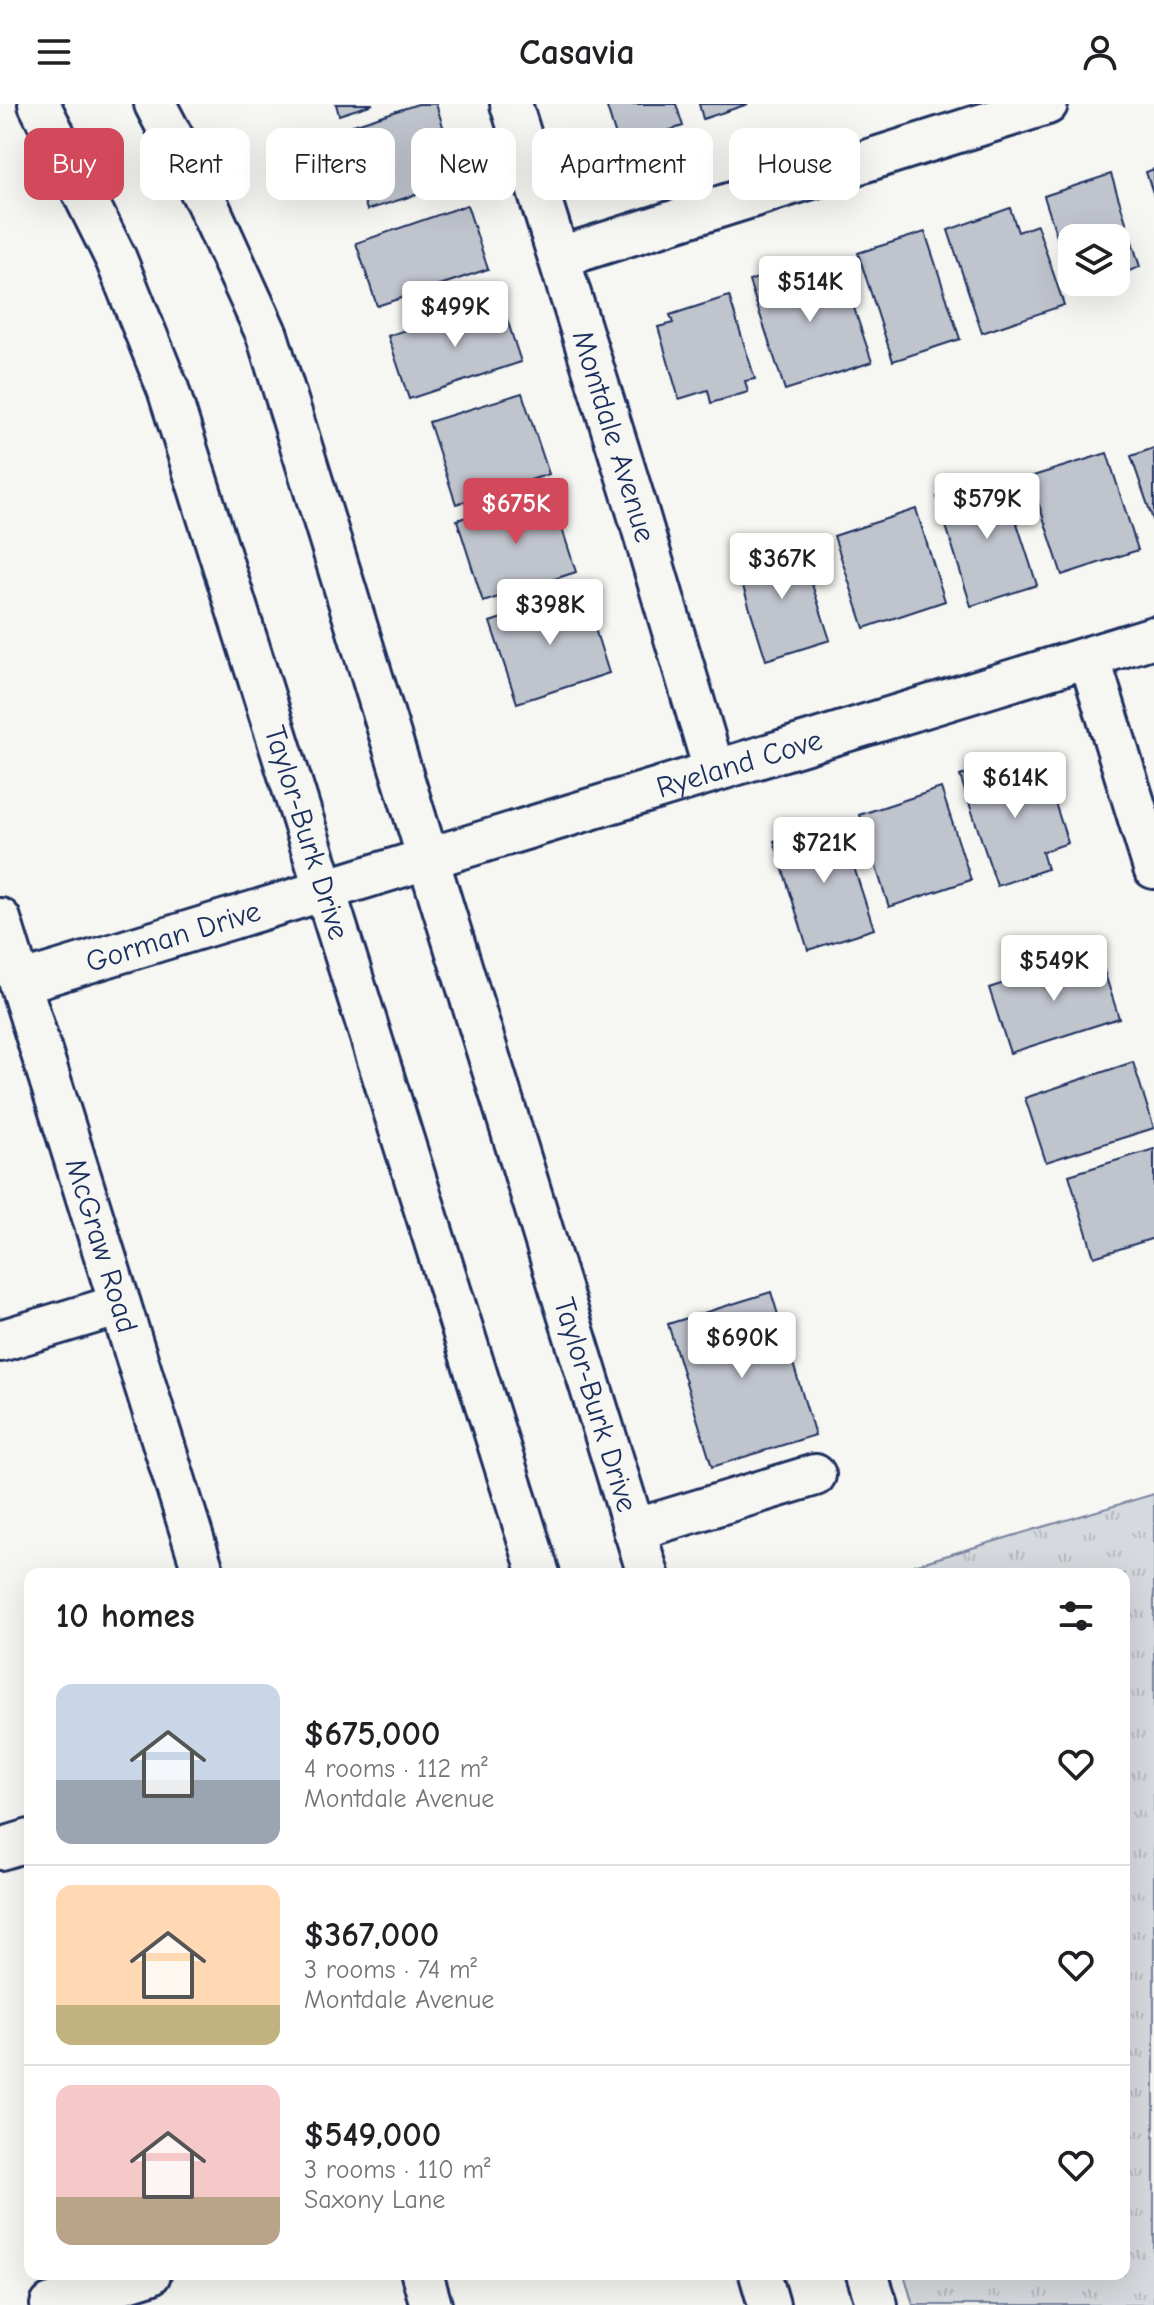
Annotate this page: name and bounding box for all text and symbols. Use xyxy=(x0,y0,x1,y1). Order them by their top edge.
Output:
icon: menu xyxy=(32,30,76,74)
icon: person xyxy=(1078,30,1122,74)
text: Casavia xyxy=(519,32,635,73)
chip: Buy xyxy=(24,128,124,200)
chip: Rent xyxy=(140,128,250,200)
chip: Filters xyxy=(266,128,395,200)
chip: New xyxy=(411,128,516,200)
chip: Apartment xyxy=(532,128,713,200)
chip: House xyxy=(729,128,860,200)
map controls xyxy=(1058,224,1130,296)
button: layers xyxy=(1058,224,1130,296)
pin: $514K xyxy=(754,256,866,324)
text: $514K xyxy=(777,267,843,297)
pin: $499K xyxy=(399,281,511,349)
text: $499K xyxy=(420,292,490,322)
street label: Montdale Avenue xyxy=(565,326,663,546)
pin: $579K xyxy=(931,473,1043,541)
pin: $675K xyxy=(460,478,572,546)
text: $579K xyxy=(953,484,1021,514)
text: $675K xyxy=(481,489,551,519)
pin: $367K xyxy=(726,533,838,601)
text: $367K xyxy=(748,544,816,574)
pin: $398K xyxy=(494,579,606,647)
text: $398K xyxy=(515,590,585,620)
street label: Taylor-Burk Drive xyxy=(257,721,357,944)
street label: Ryeland Cove xyxy=(652,722,826,805)
pin: $614K xyxy=(959,752,1071,820)
text: $614K xyxy=(982,763,1048,793)
pin: $721K xyxy=(768,817,880,885)
text: $721K xyxy=(791,828,857,858)
street label: Gorman Drive xyxy=(81,893,265,979)
pin: $549K xyxy=(998,935,1110,1003)
text: $549K xyxy=(1019,946,1089,976)
street label: McGraw Road xyxy=(58,1154,145,1337)
street label: Taylor-Burk Drive xyxy=(547,1293,645,1516)
pin: $690K xyxy=(686,1312,798,1380)
text: $690K xyxy=(706,1323,778,1353)
icon: filters xyxy=(1054,1594,1098,1638)
text: 10 homes xyxy=(56,1596,195,1636)
text: $675,000 xyxy=(304,1714,440,1754)
icon: home xyxy=(120,1716,216,1812)
icon: heart xyxy=(1054,1742,1098,1786)
text: 4 rooms · 112 m² xyxy=(304,1754,488,1784)
text: Montdale Avenue xyxy=(304,1784,494,1814)
text: $367,000 xyxy=(304,1915,439,1955)
icon: home xyxy=(120,1917,216,2013)
icon: heart xyxy=(1054,1943,1098,1987)
text: 3 rooms · 74 m² xyxy=(304,1955,477,1985)
text: Montdale Avenue xyxy=(304,1985,494,2015)
text: $549,000 xyxy=(304,2115,441,2155)
icon: home xyxy=(120,2117,216,2213)
icon: heart xyxy=(1054,2143,1098,2187)
text: 3 rooms · 110 m² xyxy=(304,2155,491,2185)
text: Saxony Lane xyxy=(304,2185,445,2215)

